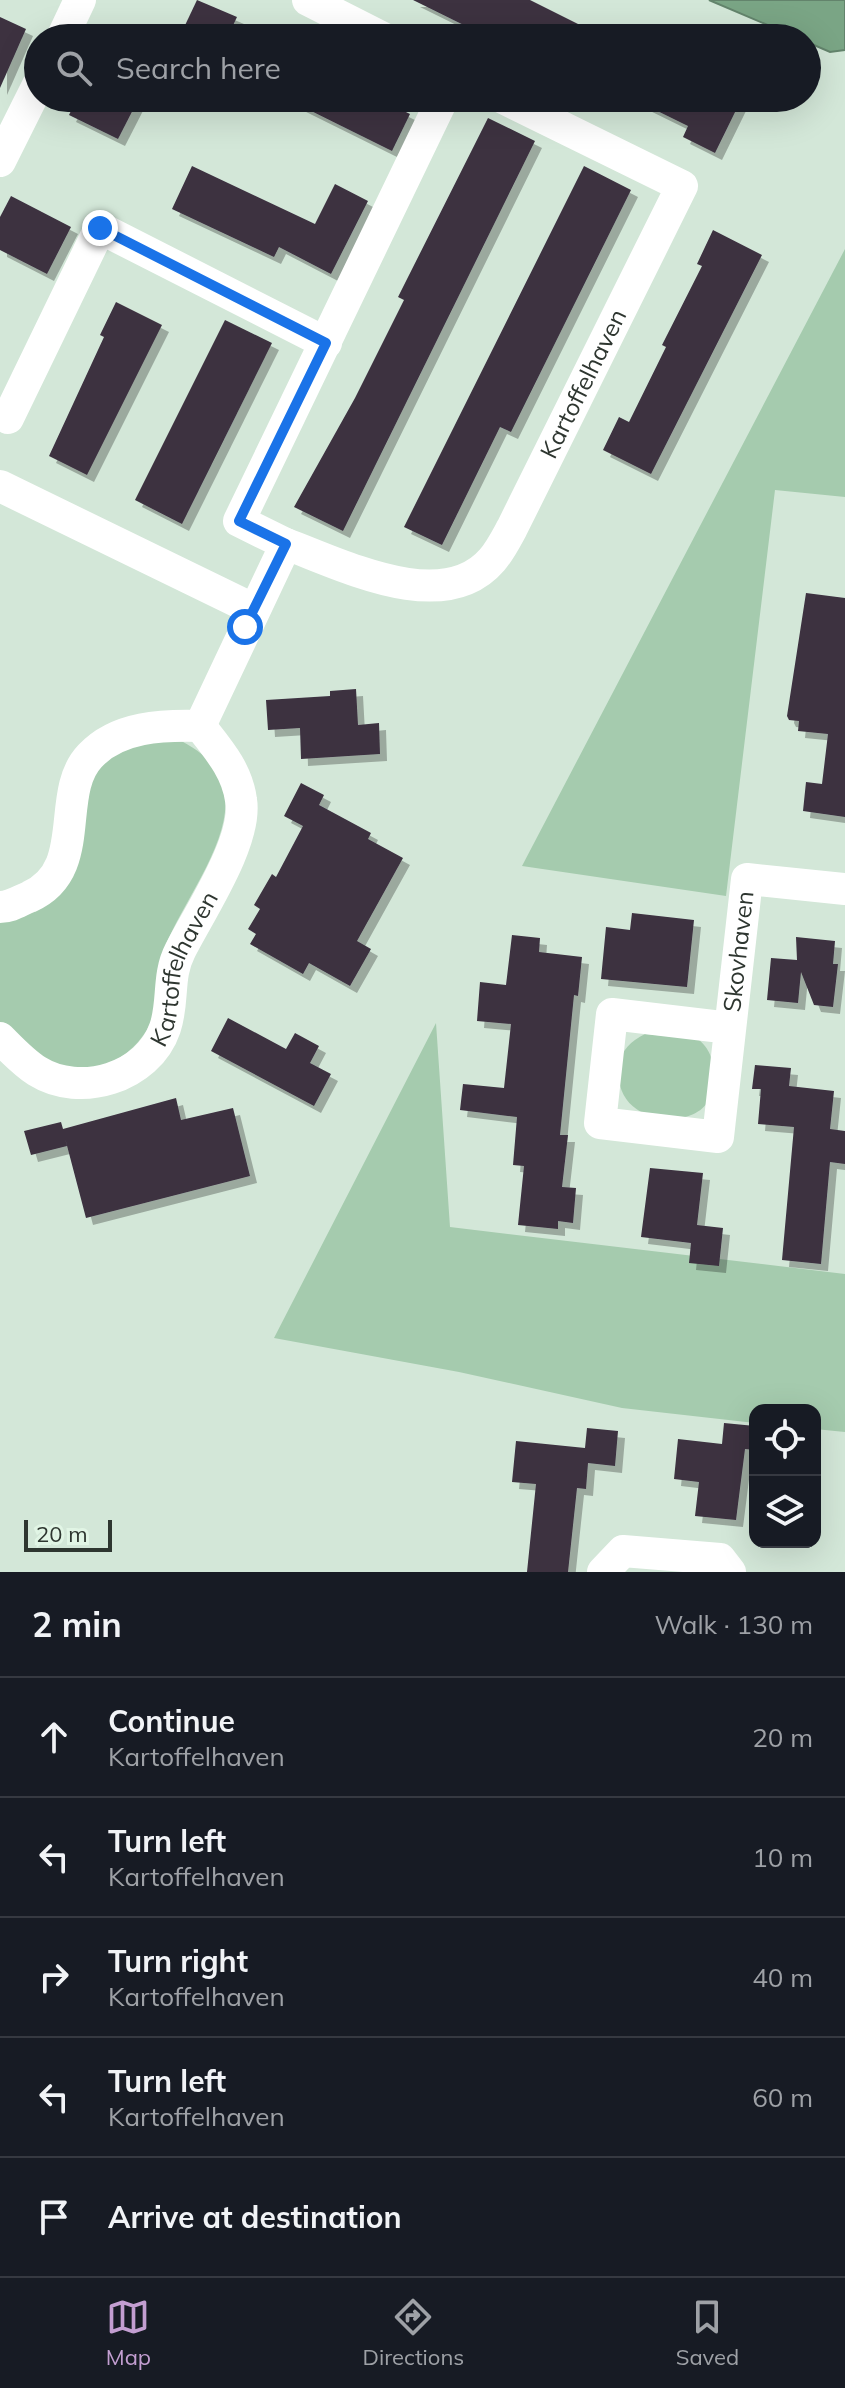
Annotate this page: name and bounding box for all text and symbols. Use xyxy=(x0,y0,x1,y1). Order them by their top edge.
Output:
search box xyxy=(24,24,821,112)
icon: search xyxy=(52,46,96,90)
text: Search here xyxy=(116,49,281,87)
route end xyxy=(82,210,118,246)
street label: Kartoffelhaven xyxy=(533,304,632,463)
route start xyxy=(227,609,263,645)
street label: Kartoffelhaven xyxy=(143,886,224,1051)
street label: Skovhaven xyxy=(716,889,760,1013)
map controls xyxy=(749,1404,821,1548)
button: locate xyxy=(749,1404,821,1476)
button: layers xyxy=(749,1476,821,1548)
scale bar xyxy=(24,1516,112,1552)
text: 20 m xyxy=(36,1520,87,1548)
text: 2 min xyxy=(32,1603,122,1646)
text: Walk · 130 m xyxy=(654,1608,813,1641)
text: Continue xyxy=(108,1702,235,1740)
icon: ahead xyxy=(32,1715,76,1759)
text: 20 m xyxy=(752,1721,813,1754)
text: Kartoffelhaven xyxy=(108,1740,285,1773)
text: Turn left xyxy=(108,1822,226,1860)
icon: left xyxy=(32,1835,76,1879)
text: 10 m xyxy=(752,1841,813,1874)
text: Kartoffelhaven xyxy=(108,1860,285,1893)
text: Turn right xyxy=(108,1942,248,1980)
icon: right xyxy=(32,1955,76,1999)
text: 40 m xyxy=(752,1961,813,1994)
text: Kartoffelhaven xyxy=(108,1980,285,2013)
text: Turn left xyxy=(108,2062,226,2100)
icon: left xyxy=(32,2075,76,2119)
text: 60 m xyxy=(752,2081,813,2114)
text: Kartoffelhaven xyxy=(108,2100,285,2133)
icon: arrive xyxy=(32,2195,76,2239)
text: Arrive at destination xyxy=(108,2198,402,2236)
tab: Map xyxy=(106,2295,151,2371)
tab: Directions xyxy=(363,2295,464,2371)
tab: Saved xyxy=(676,2295,739,2371)

